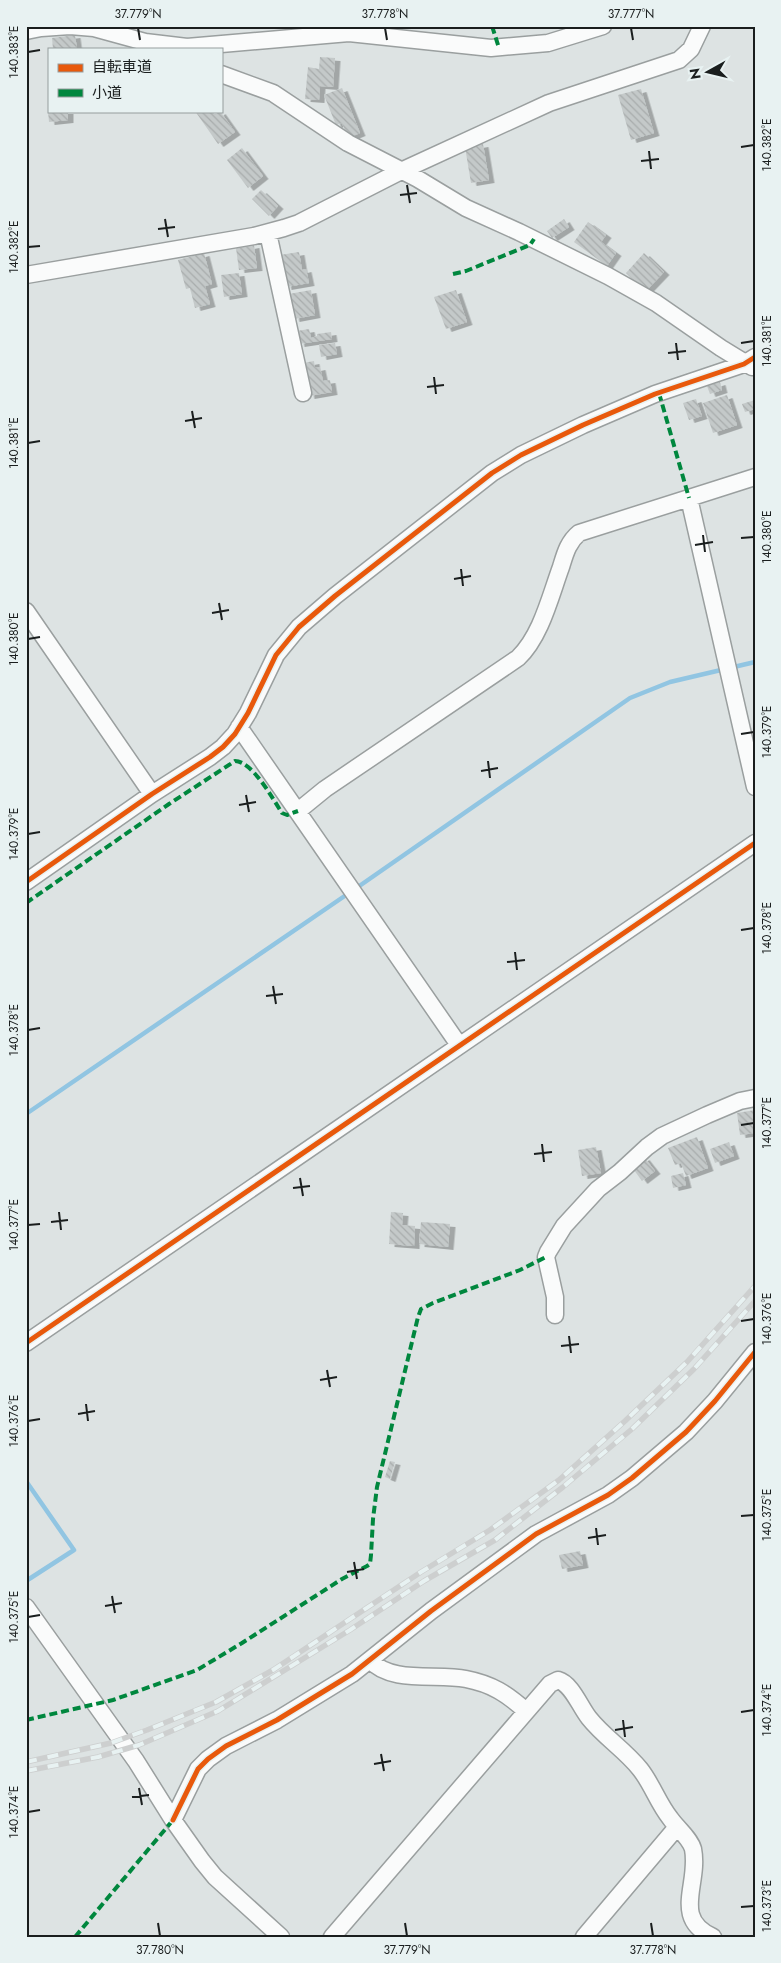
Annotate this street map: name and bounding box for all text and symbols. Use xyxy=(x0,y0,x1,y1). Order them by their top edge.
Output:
text: 37.779°N xyxy=(114,5,162,23)
text: 37.778°N xyxy=(362,5,408,23)
text: 37.777°N xyxy=(608,5,654,23)
text: 140.383°E xyxy=(5,26,23,78)
legend xyxy=(48,48,222,112)
north arrow xyxy=(684,48,734,98)
text: 自転車道 xyxy=(92,56,152,78)
text: N xyxy=(684,67,706,81)
text: 小道 xyxy=(92,82,122,104)
text: 140.382°E xyxy=(758,118,776,172)
text: 140.382°E xyxy=(5,220,23,274)
text: 140.381°E xyxy=(758,315,776,367)
text: 140.381°E xyxy=(5,417,23,469)
text: 140.380°E xyxy=(758,510,776,564)
text: 140.380°E xyxy=(5,612,23,666)
text: 140.379°E xyxy=(758,706,776,758)
text: 140.379°E xyxy=(5,808,23,860)
text: 140.378°E xyxy=(758,902,776,954)
text: 140.378°E xyxy=(5,1004,23,1056)
text: 140.377°E xyxy=(758,1097,776,1149)
text: 140.377°E xyxy=(5,1199,23,1251)
text: 140.376°E xyxy=(758,1293,776,1345)
text: 140.376°E xyxy=(5,1395,23,1447)
text: 140.375°E xyxy=(758,1489,776,1541)
text: 140.375°E xyxy=(5,1591,23,1643)
text: 140.374°E xyxy=(758,1684,776,1736)
text: 140.374°E xyxy=(5,1786,23,1838)
text: 140.373°E xyxy=(758,1880,776,1932)
text: 37.780°N xyxy=(136,1941,184,1959)
text: 37.779°N xyxy=(383,1941,431,1959)
text: 37.778°N xyxy=(630,1941,676,1959)

